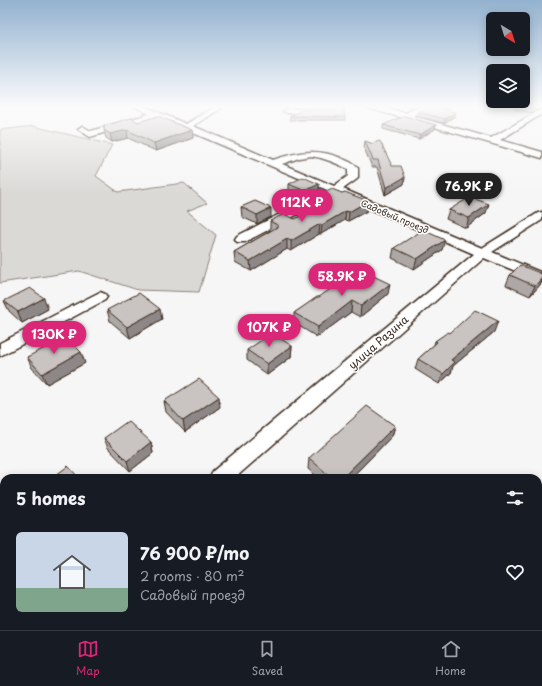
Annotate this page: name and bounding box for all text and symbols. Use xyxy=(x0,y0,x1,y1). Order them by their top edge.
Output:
north arrow xyxy=(486,12,530,56)
map controls xyxy=(486,12,530,108)
button: layers xyxy=(486,64,530,108)
pin: 76.9K ₽ xyxy=(432,173,506,207)
text: 76.9K ₽ xyxy=(445,176,493,195)
pin: 112K ₽ xyxy=(269,189,335,223)
text: 112K ₽ xyxy=(281,192,323,211)
street label: Садовый проезд xyxy=(359,195,431,237)
pin: 58.9K ₽ xyxy=(305,263,379,297)
text: 58.9K ₽ xyxy=(317,266,367,285)
street label: улица Разина xyxy=(344,311,412,373)
pin: 107K ₽ xyxy=(236,314,302,348)
text: 107K ₽ xyxy=(247,317,291,336)
pin: 130K ₽ xyxy=(21,321,87,355)
text: 130K ₽ xyxy=(31,324,77,343)
text: 5 homes xyxy=(16,485,86,511)
icon: filters xyxy=(504,487,526,509)
text: 76 900 ₽/mo xyxy=(140,540,249,566)
icon: home xyxy=(48,548,96,596)
icon: heart xyxy=(504,561,526,583)
text: 2 rooms · 80 m² xyxy=(140,566,245,585)
text: Садовый проезд xyxy=(140,585,245,604)
tab: Map xyxy=(76,638,100,679)
tab: Saved xyxy=(252,638,283,679)
tab: Home xyxy=(435,638,466,679)

